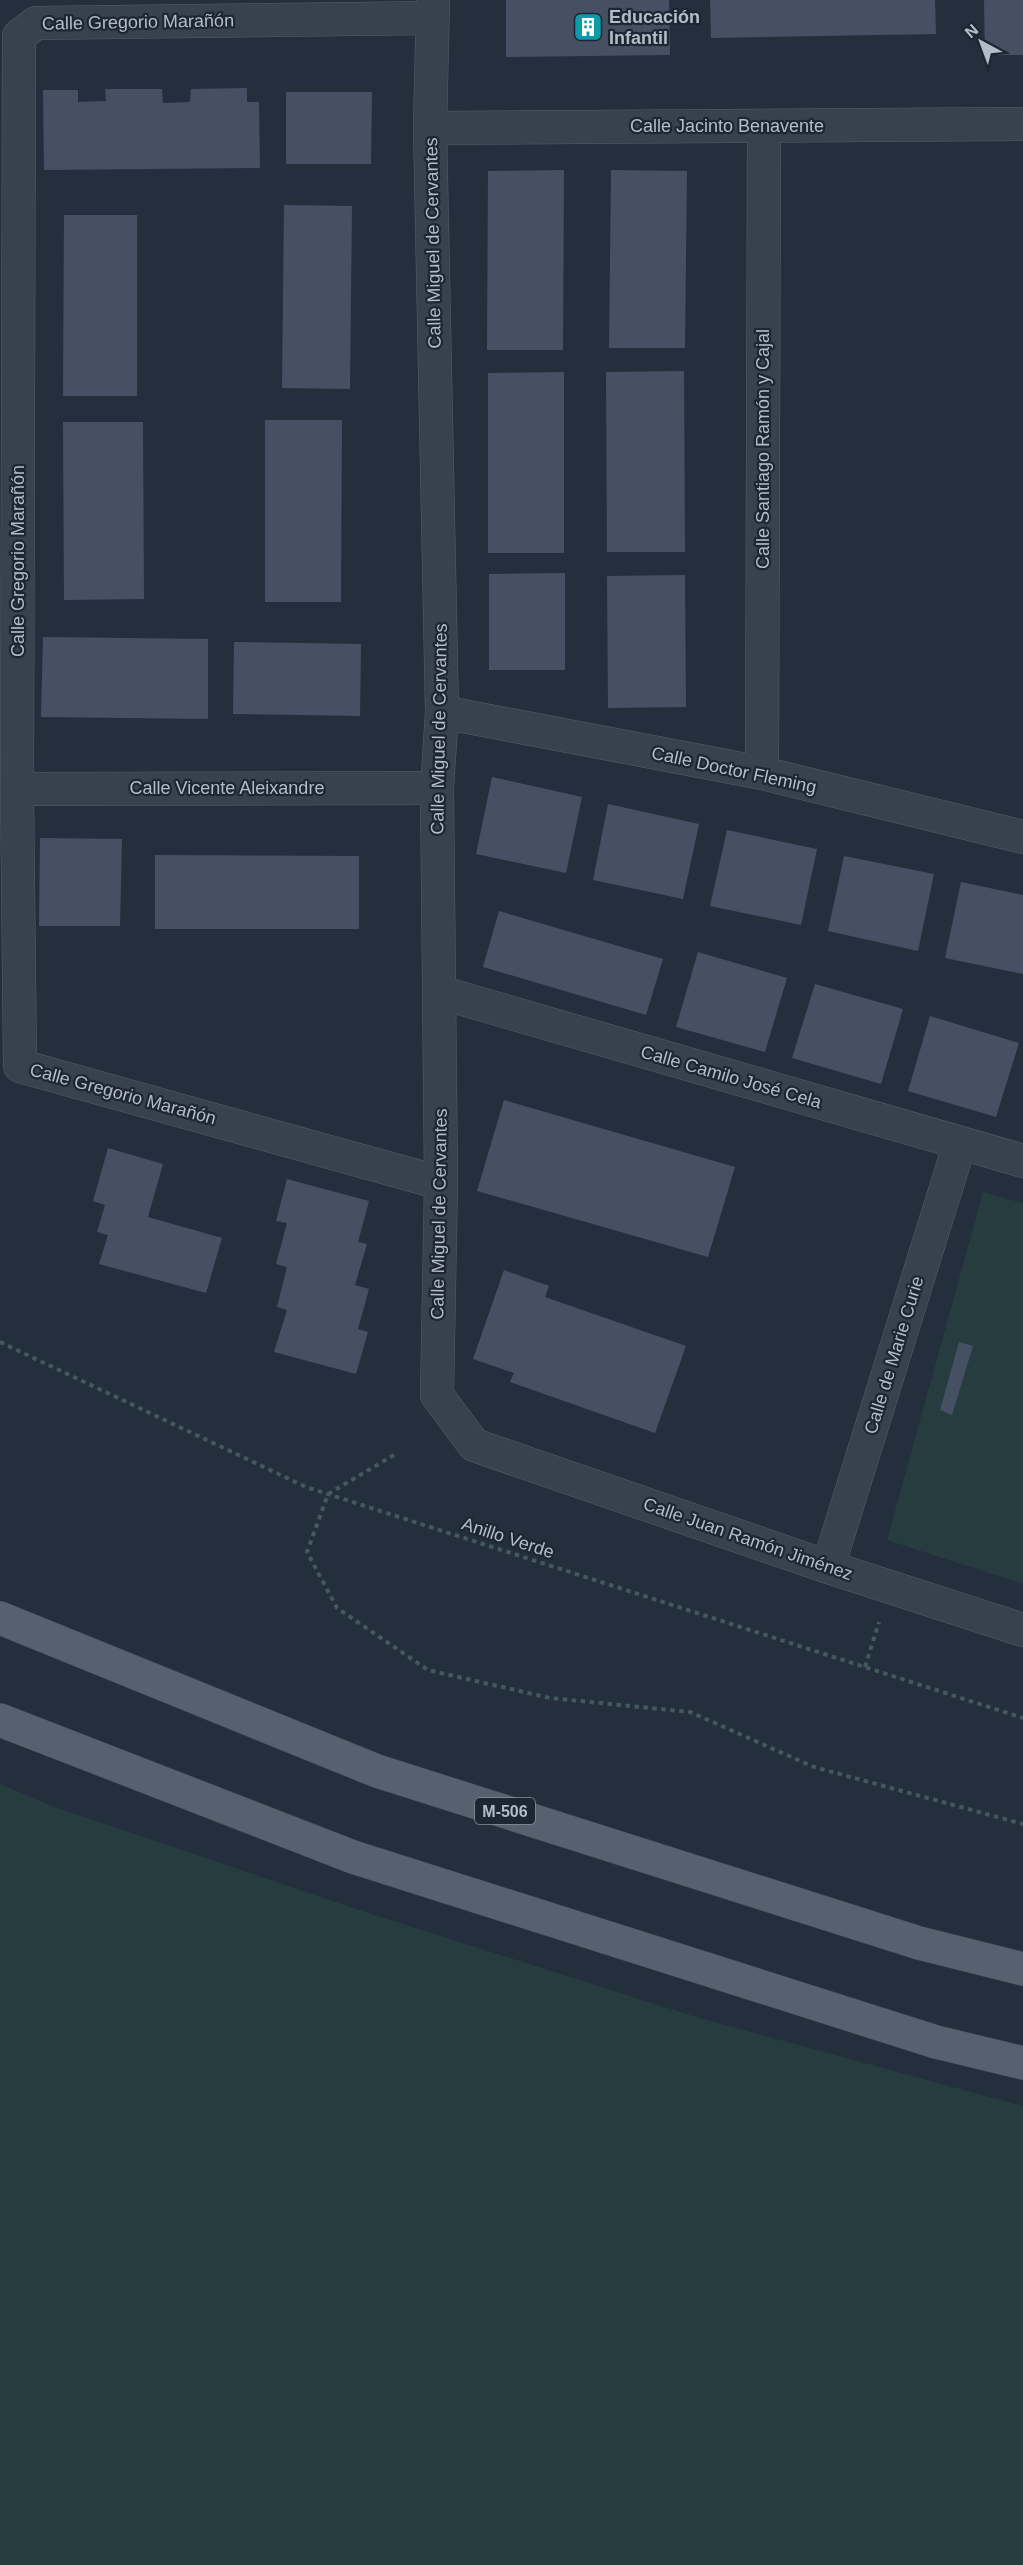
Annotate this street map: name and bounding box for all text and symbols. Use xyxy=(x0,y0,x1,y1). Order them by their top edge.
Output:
place label: Educación Infantil xyxy=(609,7,700,48)
street label: Calle Gregorio Marañón xyxy=(42,10,234,34)
building icon: Educación Infantil xyxy=(572,11,604,43)
north arrow xyxy=(951,12,1011,72)
text: N xyxy=(962,21,981,41)
street label: Calle Jacinto Benavente xyxy=(630,116,824,136)
street label: Calle Miguel de Cervantes xyxy=(421,137,445,349)
street label: Calle Santiago Ramón y Cajal xyxy=(753,329,773,569)
street label: Calle Gregorio Marañón xyxy=(8,465,28,657)
street label: Calle Miguel de Cervantes xyxy=(427,623,451,835)
street label: Calle Doctor Fleming xyxy=(650,743,818,797)
street label: Calle Vicente Aleixandre xyxy=(130,778,324,798)
street label: Calle Camilo José Cela xyxy=(638,1042,825,1113)
street label: Calle Gregorio Marañón xyxy=(28,1059,218,1129)
street label: Calle Miguel de Cervantes xyxy=(427,1108,451,1320)
street label: Calle de Marie Curie xyxy=(860,1274,928,1436)
street label: Calle Juan Ramón Jiménez xyxy=(641,1494,855,1584)
street label: Anillo Verde xyxy=(459,1514,557,1562)
road number: M-506 xyxy=(475,1798,535,1824)

